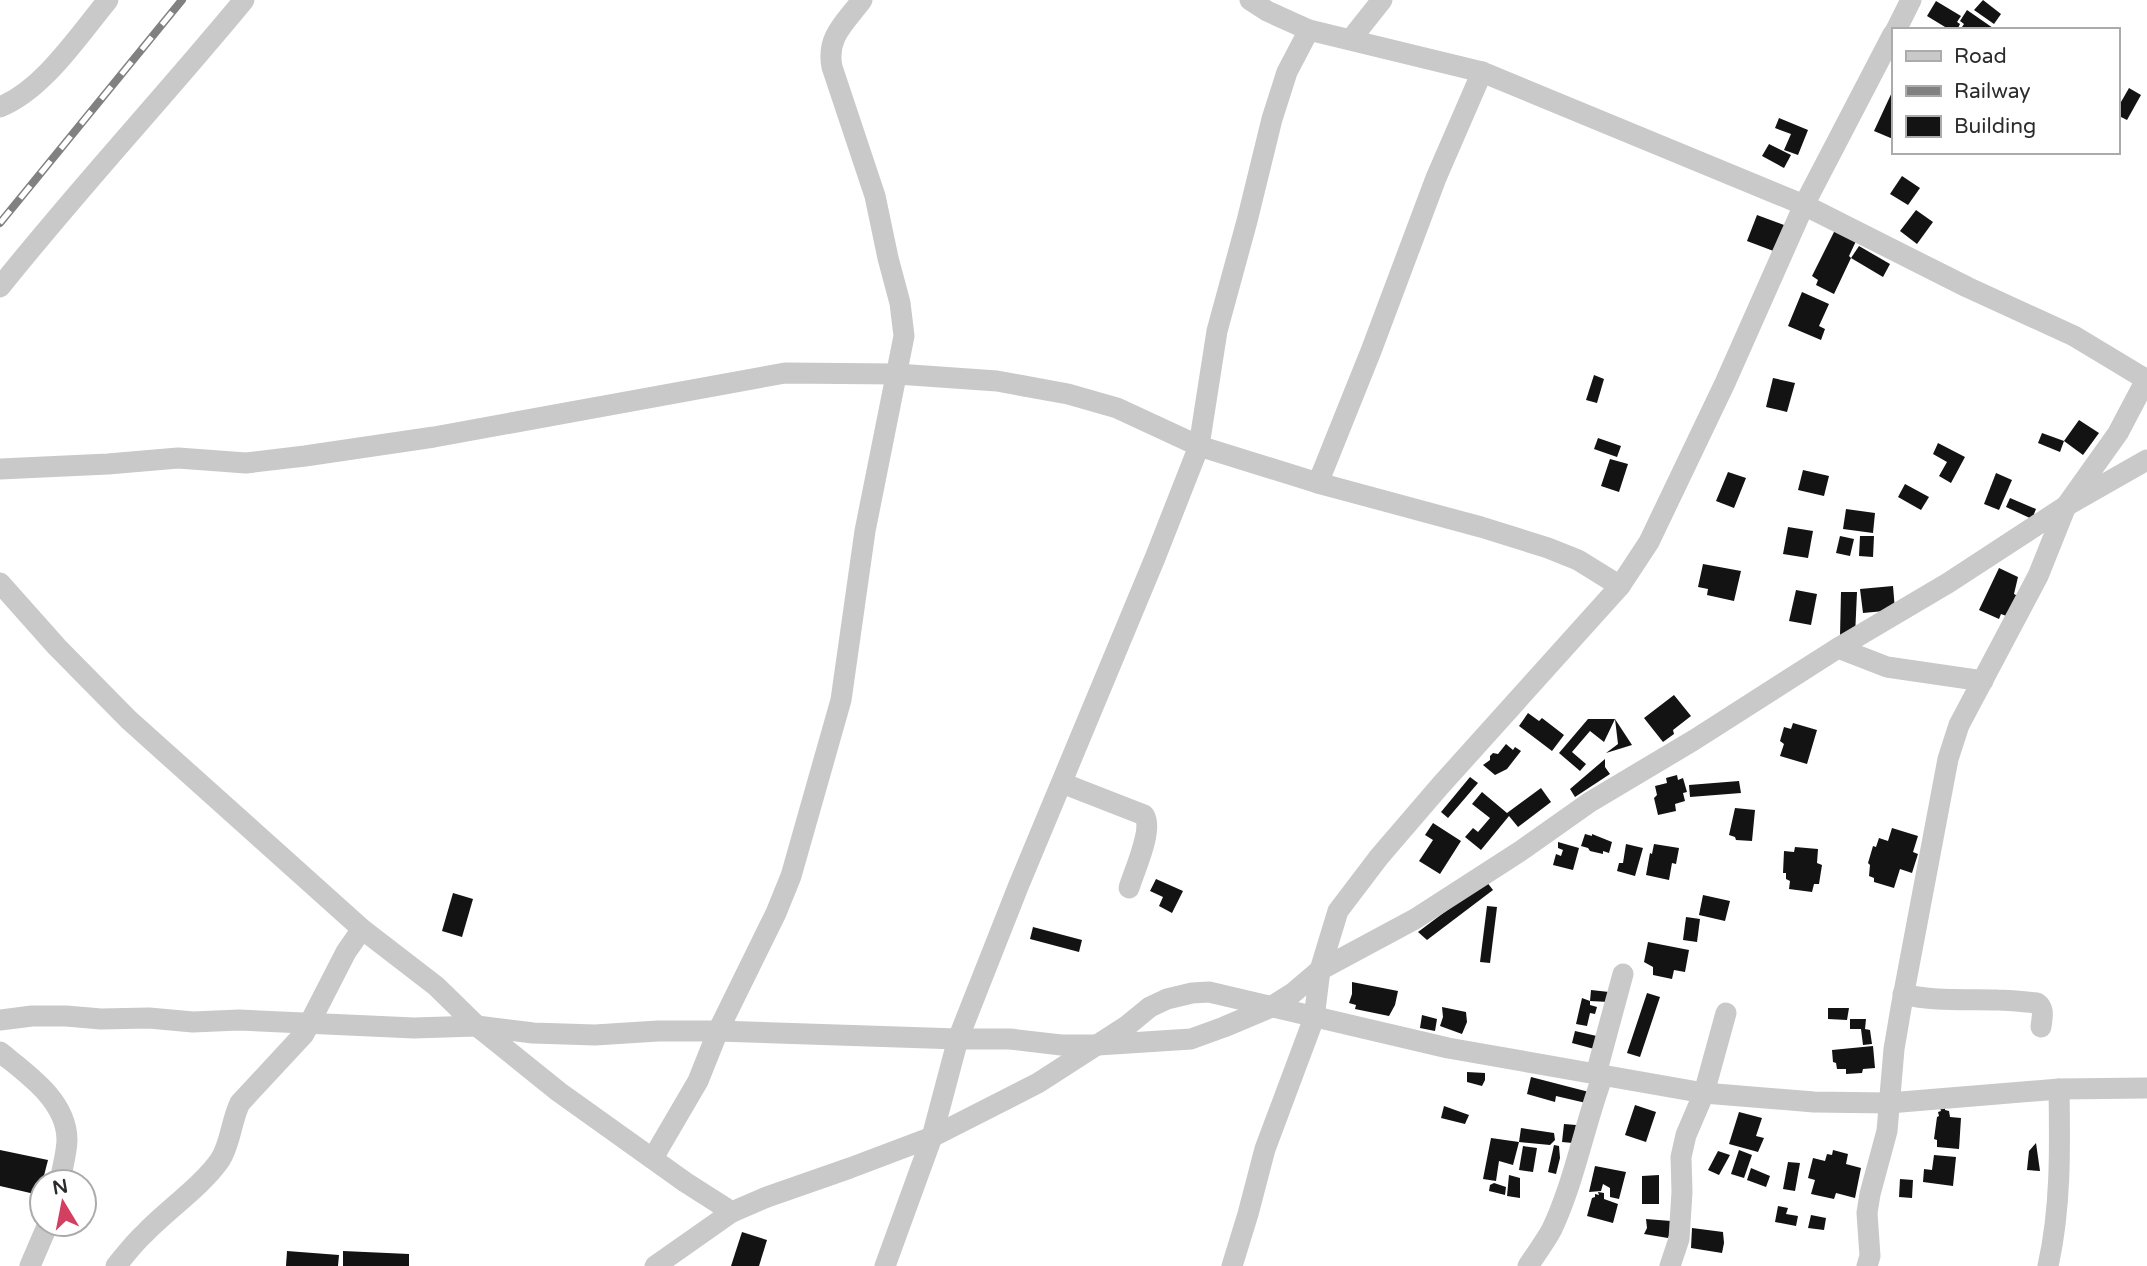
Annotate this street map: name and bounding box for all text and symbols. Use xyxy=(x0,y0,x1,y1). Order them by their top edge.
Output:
legend xyxy=(1892,28,2119,154)
text: Road xyxy=(1954,44,2007,69)
text: Railway xyxy=(1954,79,2031,104)
text: Building xyxy=(1954,114,2036,139)
north arrow xyxy=(28,1168,98,1238)
text: N xyxy=(51,1175,70,1199)

